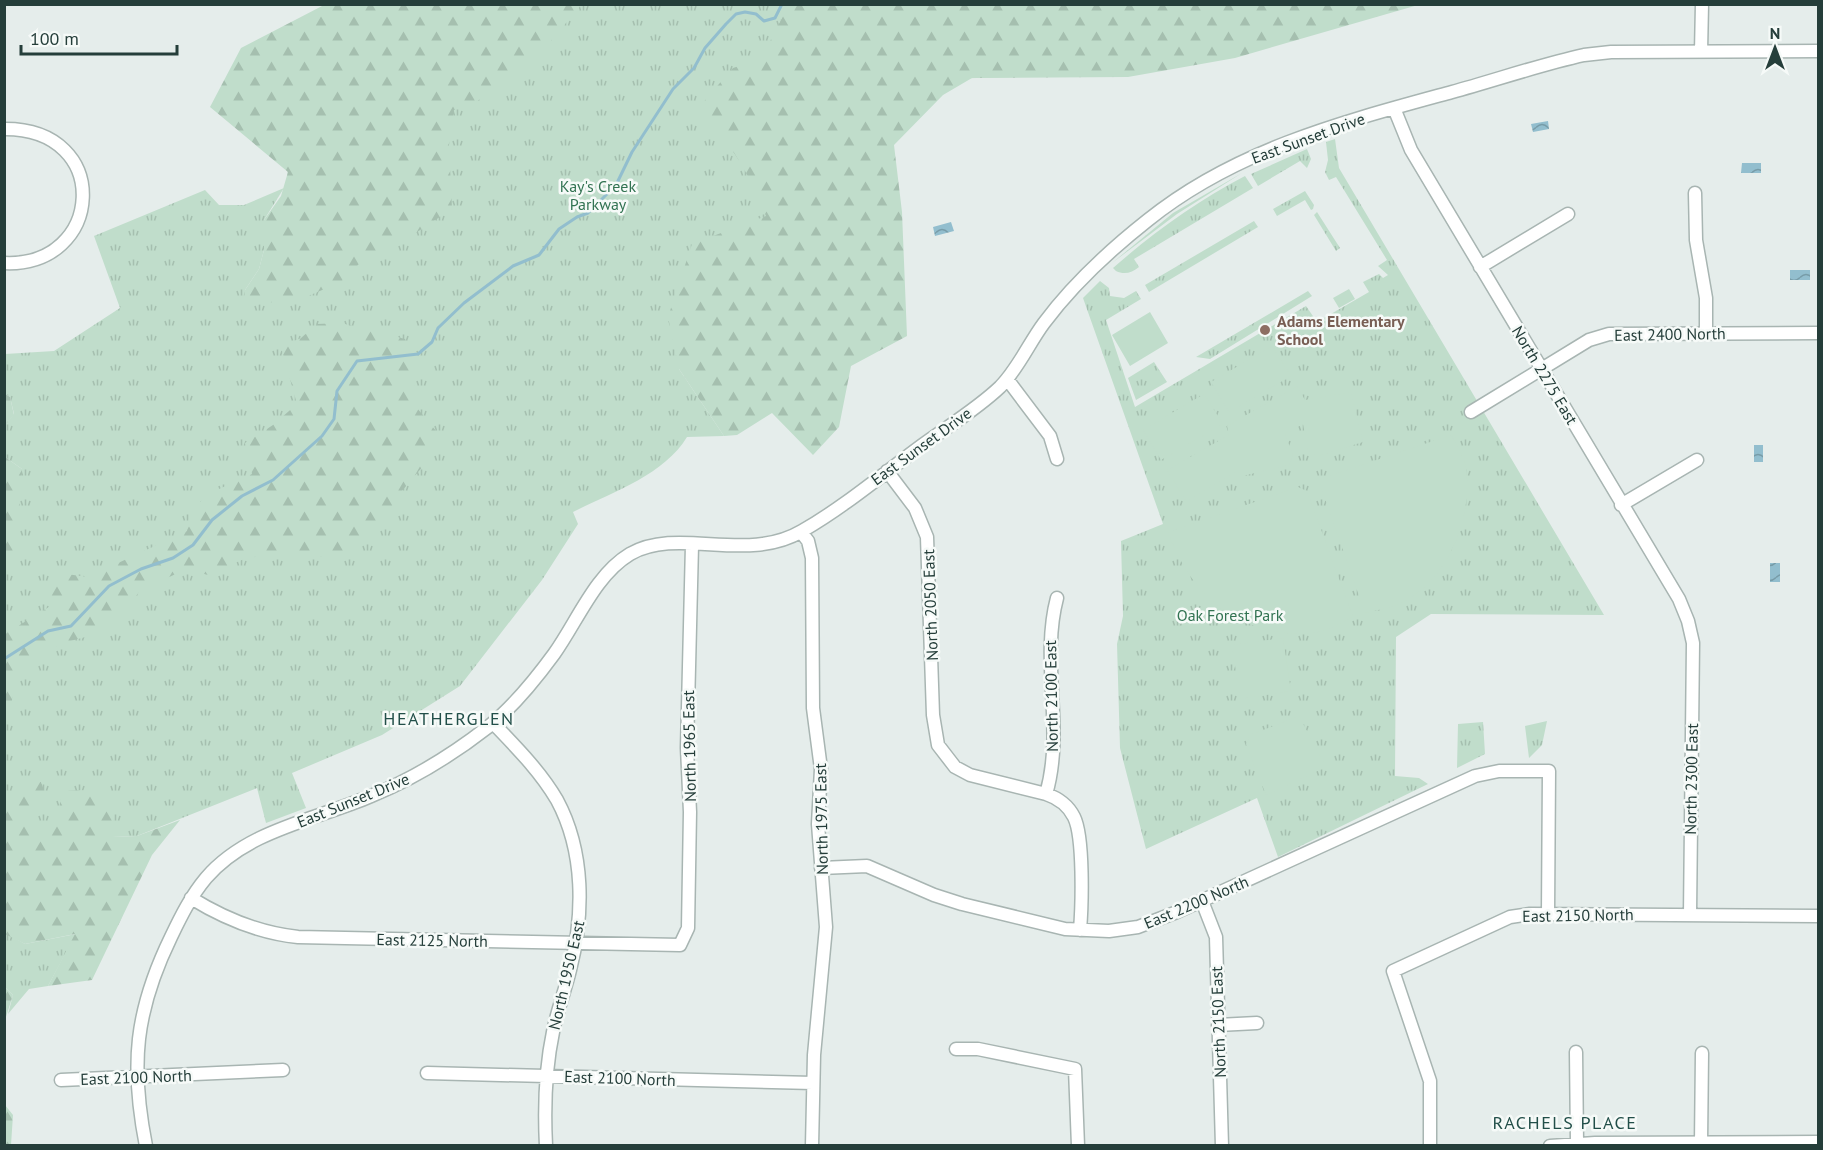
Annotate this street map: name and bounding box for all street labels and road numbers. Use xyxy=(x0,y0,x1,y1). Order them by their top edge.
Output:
street label: East Sunset Drive xyxy=(1249,108,1367,168)
street label: North 2275 East xyxy=(1508,322,1583,428)
street label: East 2400 North xyxy=(1614,323,1726,345)
street label: East Sunset Drive xyxy=(867,403,975,489)
street label: North 2050 East xyxy=(918,548,942,661)
street label: North 2100 East xyxy=(1040,639,1062,752)
street label: North 1965 East xyxy=(678,689,700,802)
street label: North 2300 East xyxy=(1680,722,1702,835)
street label: North 1975 East xyxy=(810,762,832,875)
street label: East Sunset Drive xyxy=(294,768,412,832)
street label: East 2200 North xyxy=(1141,871,1251,933)
street label: East 2150 North xyxy=(1522,904,1634,926)
street label: North 1950 East xyxy=(544,918,588,1032)
street label: East 2125 North xyxy=(376,929,488,951)
street label: North 2150 East xyxy=(1206,965,1230,1078)
street label: East 2100 North xyxy=(80,1065,192,1089)
street label: East 2100 North xyxy=(564,1066,676,1090)

